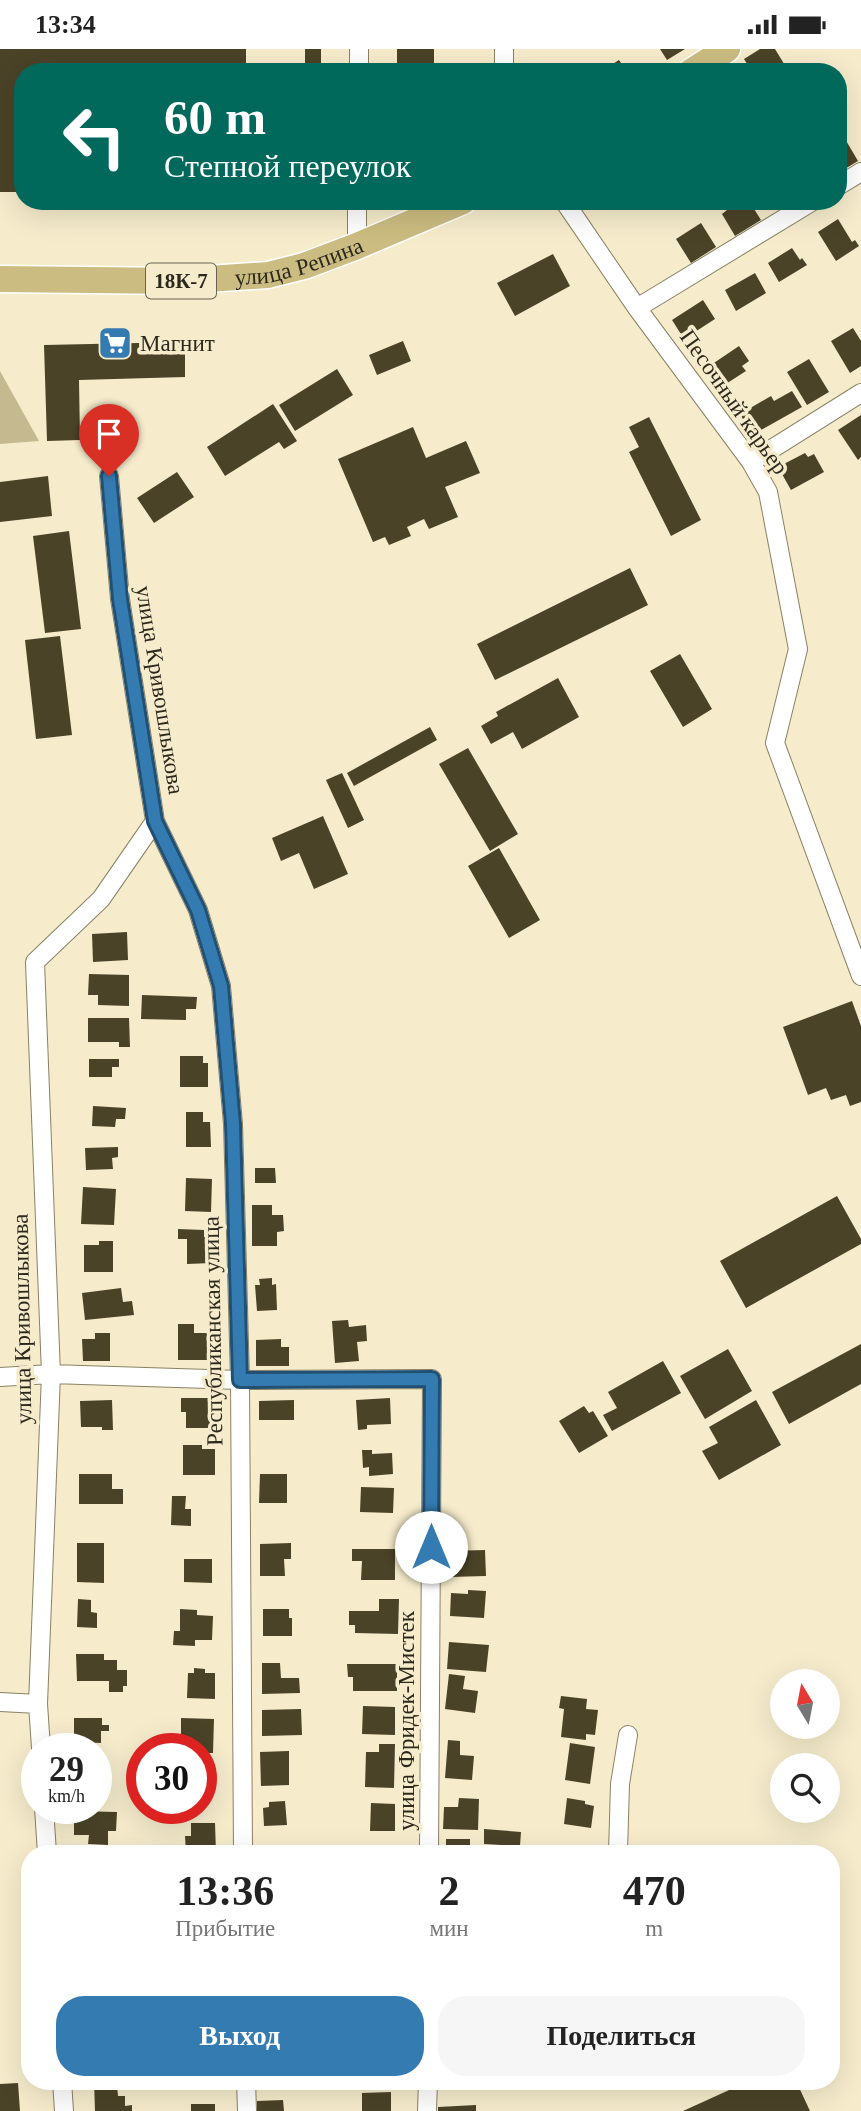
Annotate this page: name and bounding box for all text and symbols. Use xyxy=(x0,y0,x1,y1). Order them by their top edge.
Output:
text: 13:34 xyxy=(35,10,96,39)
text: 60 m xyxy=(164,90,266,145)
icon: left xyxy=(49,91,140,182)
text: Степной переулок xyxy=(164,148,411,184)
street label: улица Репина xyxy=(234,232,367,290)
road number: 18К-7 xyxy=(146,264,216,299)
supermarket icon: Магнит xyxy=(96,324,134,362)
street label: Песочный карьер xyxy=(675,325,793,479)
place label: Магнит xyxy=(140,331,215,356)
pin xyxy=(79,404,139,476)
icon: arrive xyxy=(90,415,128,453)
street label: улица Кривошлыкова xyxy=(131,584,189,796)
street label: улица Кривошлыкова xyxy=(8,1213,36,1425)
street label: Республиканская улица xyxy=(198,1216,228,1446)
position arrow xyxy=(394,1510,468,1584)
street label: улица Фридек-Мистек xyxy=(394,1610,419,1831)
north arrow xyxy=(770,1669,840,1739)
map controls xyxy=(770,1669,840,1823)
speed limit sign: 30 xyxy=(126,1733,217,1824)
text: 29 xyxy=(49,1750,84,1789)
button: search xyxy=(770,1753,840,1823)
text: km/h xyxy=(48,1786,85,1806)
text: 13:36 xyxy=(176,1868,274,1914)
text: 2 xyxy=(439,1868,460,1914)
text: 470 xyxy=(623,1868,686,1914)
text: Прибытие xyxy=(175,1916,275,1941)
text: мин xyxy=(429,1916,469,1941)
text: m xyxy=(645,1916,663,1941)
button: Выход xyxy=(56,1996,424,2076)
button: Поделиться xyxy=(438,1996,805,2076)

